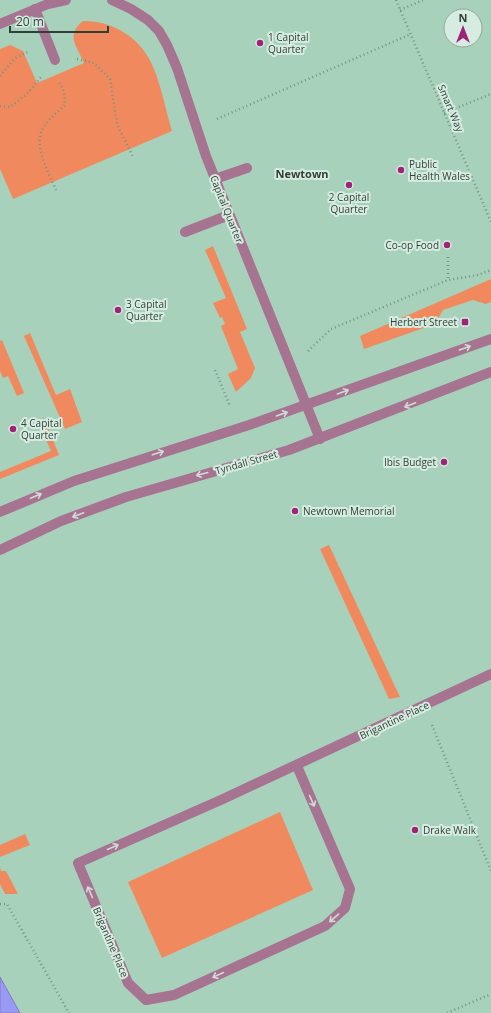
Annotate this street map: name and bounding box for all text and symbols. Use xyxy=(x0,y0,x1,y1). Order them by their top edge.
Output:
scale bar xyxy=(10,8,108,34)
north arrow xyxy=(443,8,483,48)
text: N xyxy=(459,10,467,25)
text: 20 m xyxy=(16,13,44,30)
place label: 1 Capital Quarter xyxy=(268,30,308,56)
marker: 1 Capital Quarter xyxy=(255,38,265,48)
street label: Smart Way xyxy=(435,82,468,135)
place label: Public Health Wales xyxy=(409,157,470,183)
marker: Public Health Wales xyxy=(396,165,406,175)
district label: Newtown xyxy=(275,166,329,181)
street label: Capital Quarter xyxy=(207,173,247,245)
marker: 2 Capital Quarter xyxy=(344,180,354,190)
place label: 2 Capital Quarter xyxy=(329,190,369,216)
place label: Co-op Food xyxy=(385,238,439,252)
marker: Co-op Food xyxy=(442,240,452,250)
place label: 3 Capital Quarter xyxy=(126,297,166,323)
marker: 3 Capital Quarter xyxy=(113,305,123,315)
place label: Herbert Street xyxy=(390,315,457,329)
marker: Herbert Street xyxy=(460,317,470,327)
one-way arrow xyxy=(459,344,471,352)
one-way arrow xyxy=(336,388,348,396)
one-way arrow xyxy=(404,401,416,409)
one-way arrow xyxy=(276,409,288,417)
place label: 4 Capital Quarter xyxy=(21,416,61,442)
marker: 4 Capital Quarter xyxy=(8,424,18,434)
street label: Tyndall Street xyxy=(213,446,279,478)
one-way arrow xyxy=(151,449,164,456)
place label: Ibis Budget xyxy=(384,455,436,469)
marker: Ibis Budget xyxy=(439,457,449,467)
one-way arrow xyxy=(196,471,209,479)
one-way arrow xyxy=(29,492,41,500)
place label: Newtown Memorial xyxy=(303,504,395,518)
marker: Newtown Memorial xyxy=(290,506,300,516)
one-way arrow xyxy=(73,511,85,519)
street label: Brigantine Place xyxy=(357,698,431,742)
one-way arrow xyxy=(309,795,317,807)
place label: Drake Walk xyxy=(423,823,477,837)
marker: Drake Walk xyxy=(410,825,420,835)
one-way arrow xyxy=(107,843,119,851)
one-way arrow xyxy=(86,887,93,899)
street label: Brigantine Place xyxy=(90,905,132,980)
one-way arrow xyxy=(329,913,340,922)
one-way arrow xyxy=(213,972,225,979)

